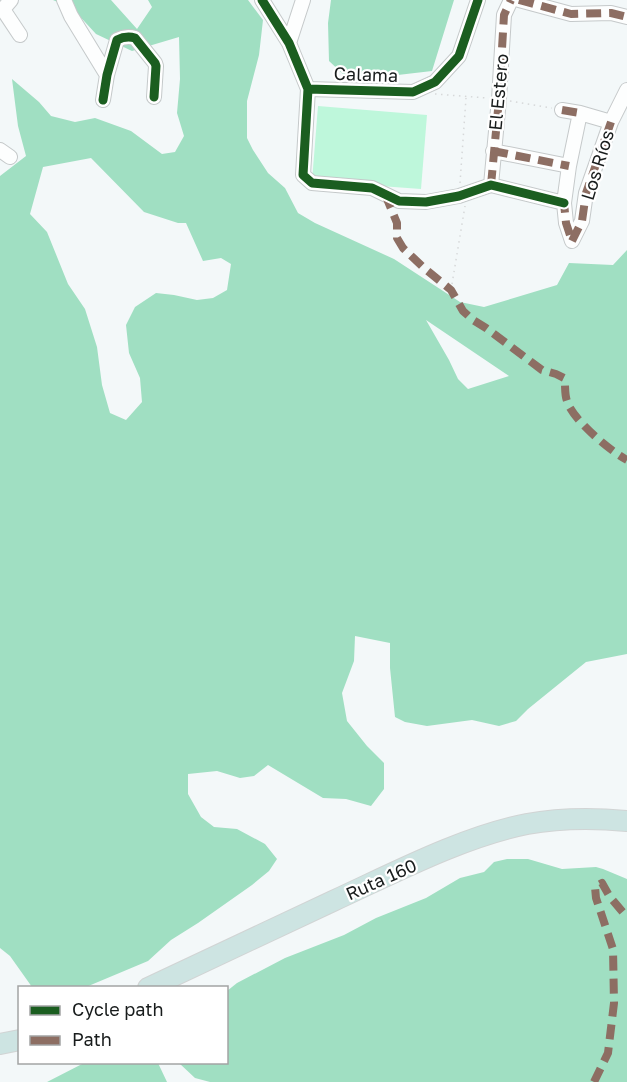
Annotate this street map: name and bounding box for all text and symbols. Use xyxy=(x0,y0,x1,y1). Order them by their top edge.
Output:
street label: El Estero xyxy=(484,53,512,131)
street label: Calama xyxy=(333,62,399,86)
street label: Los Ríos xyxy=(576,127,618,203)
street label: Ruta 160 xyxy=(342,854,420,904)
legend xyxy=(18,986,228,1064)
text: Cycle path xyxy=(72,998,164,1020)
text: Path xyxy=(72,1028,112,1050)

